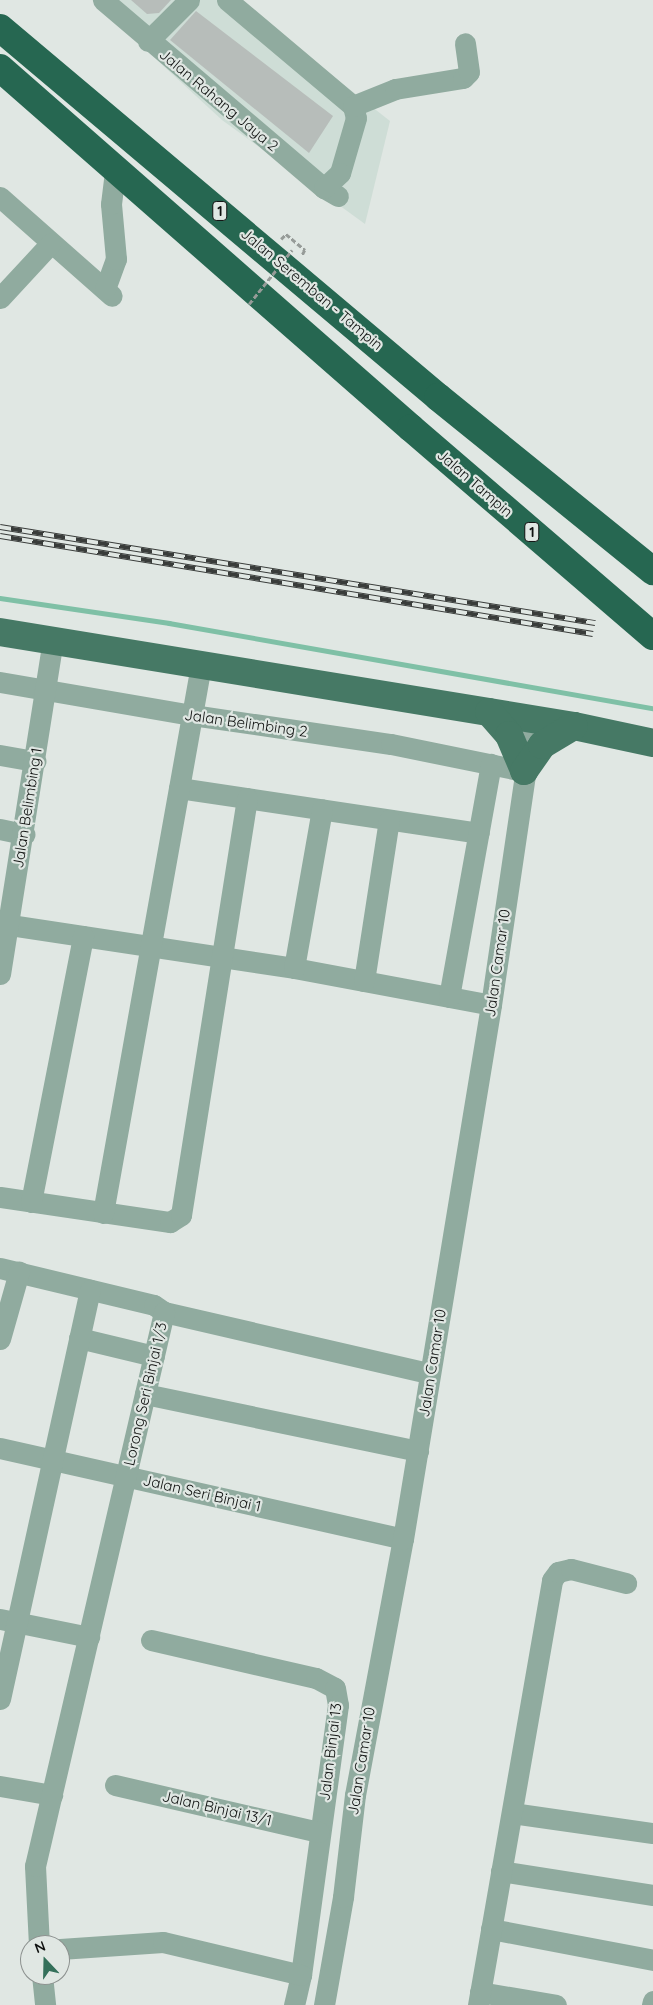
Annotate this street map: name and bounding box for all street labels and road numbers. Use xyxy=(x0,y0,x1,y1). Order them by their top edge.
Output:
street label: Jalan Rahang Jaya 2 xyxy=(156,45,282,155)
road number: 1 xyxy=(211,200,229,222)
street label: Jalan Seremban - Tampin xyxy=(237,224,387,354)
street label: Jalan Tampin xyxy=(434,445,516,521)
road number: 1 xyxy=(523,520,541,544)
street label: Jalan Belimbing 2 xyxy=(183,705,309,741)
street label: Jalan Belimbing 1 xyxy=(9,747,45,869)
street label: Jalan Camar 10 xyxy=(481,908,513,1018)
street label: Jalan Camar 10 xyxy=(415,1308,449,1418)
street label: Lorong Seri Binjai 1/3 xyxy=(120,1320,170,1468)
street label: Jalan Seri Binjai 1 xyxy=(141,1471,263,1515)
street label: Jalan Binjai 13 xyxy=(315,1702,345,1802)
street label: Jalan Camar 10 xyxy=(344,1706,378,1816)
street label: Jalan Binjai 13/1 xyxy=(160,1787,274,1829)

